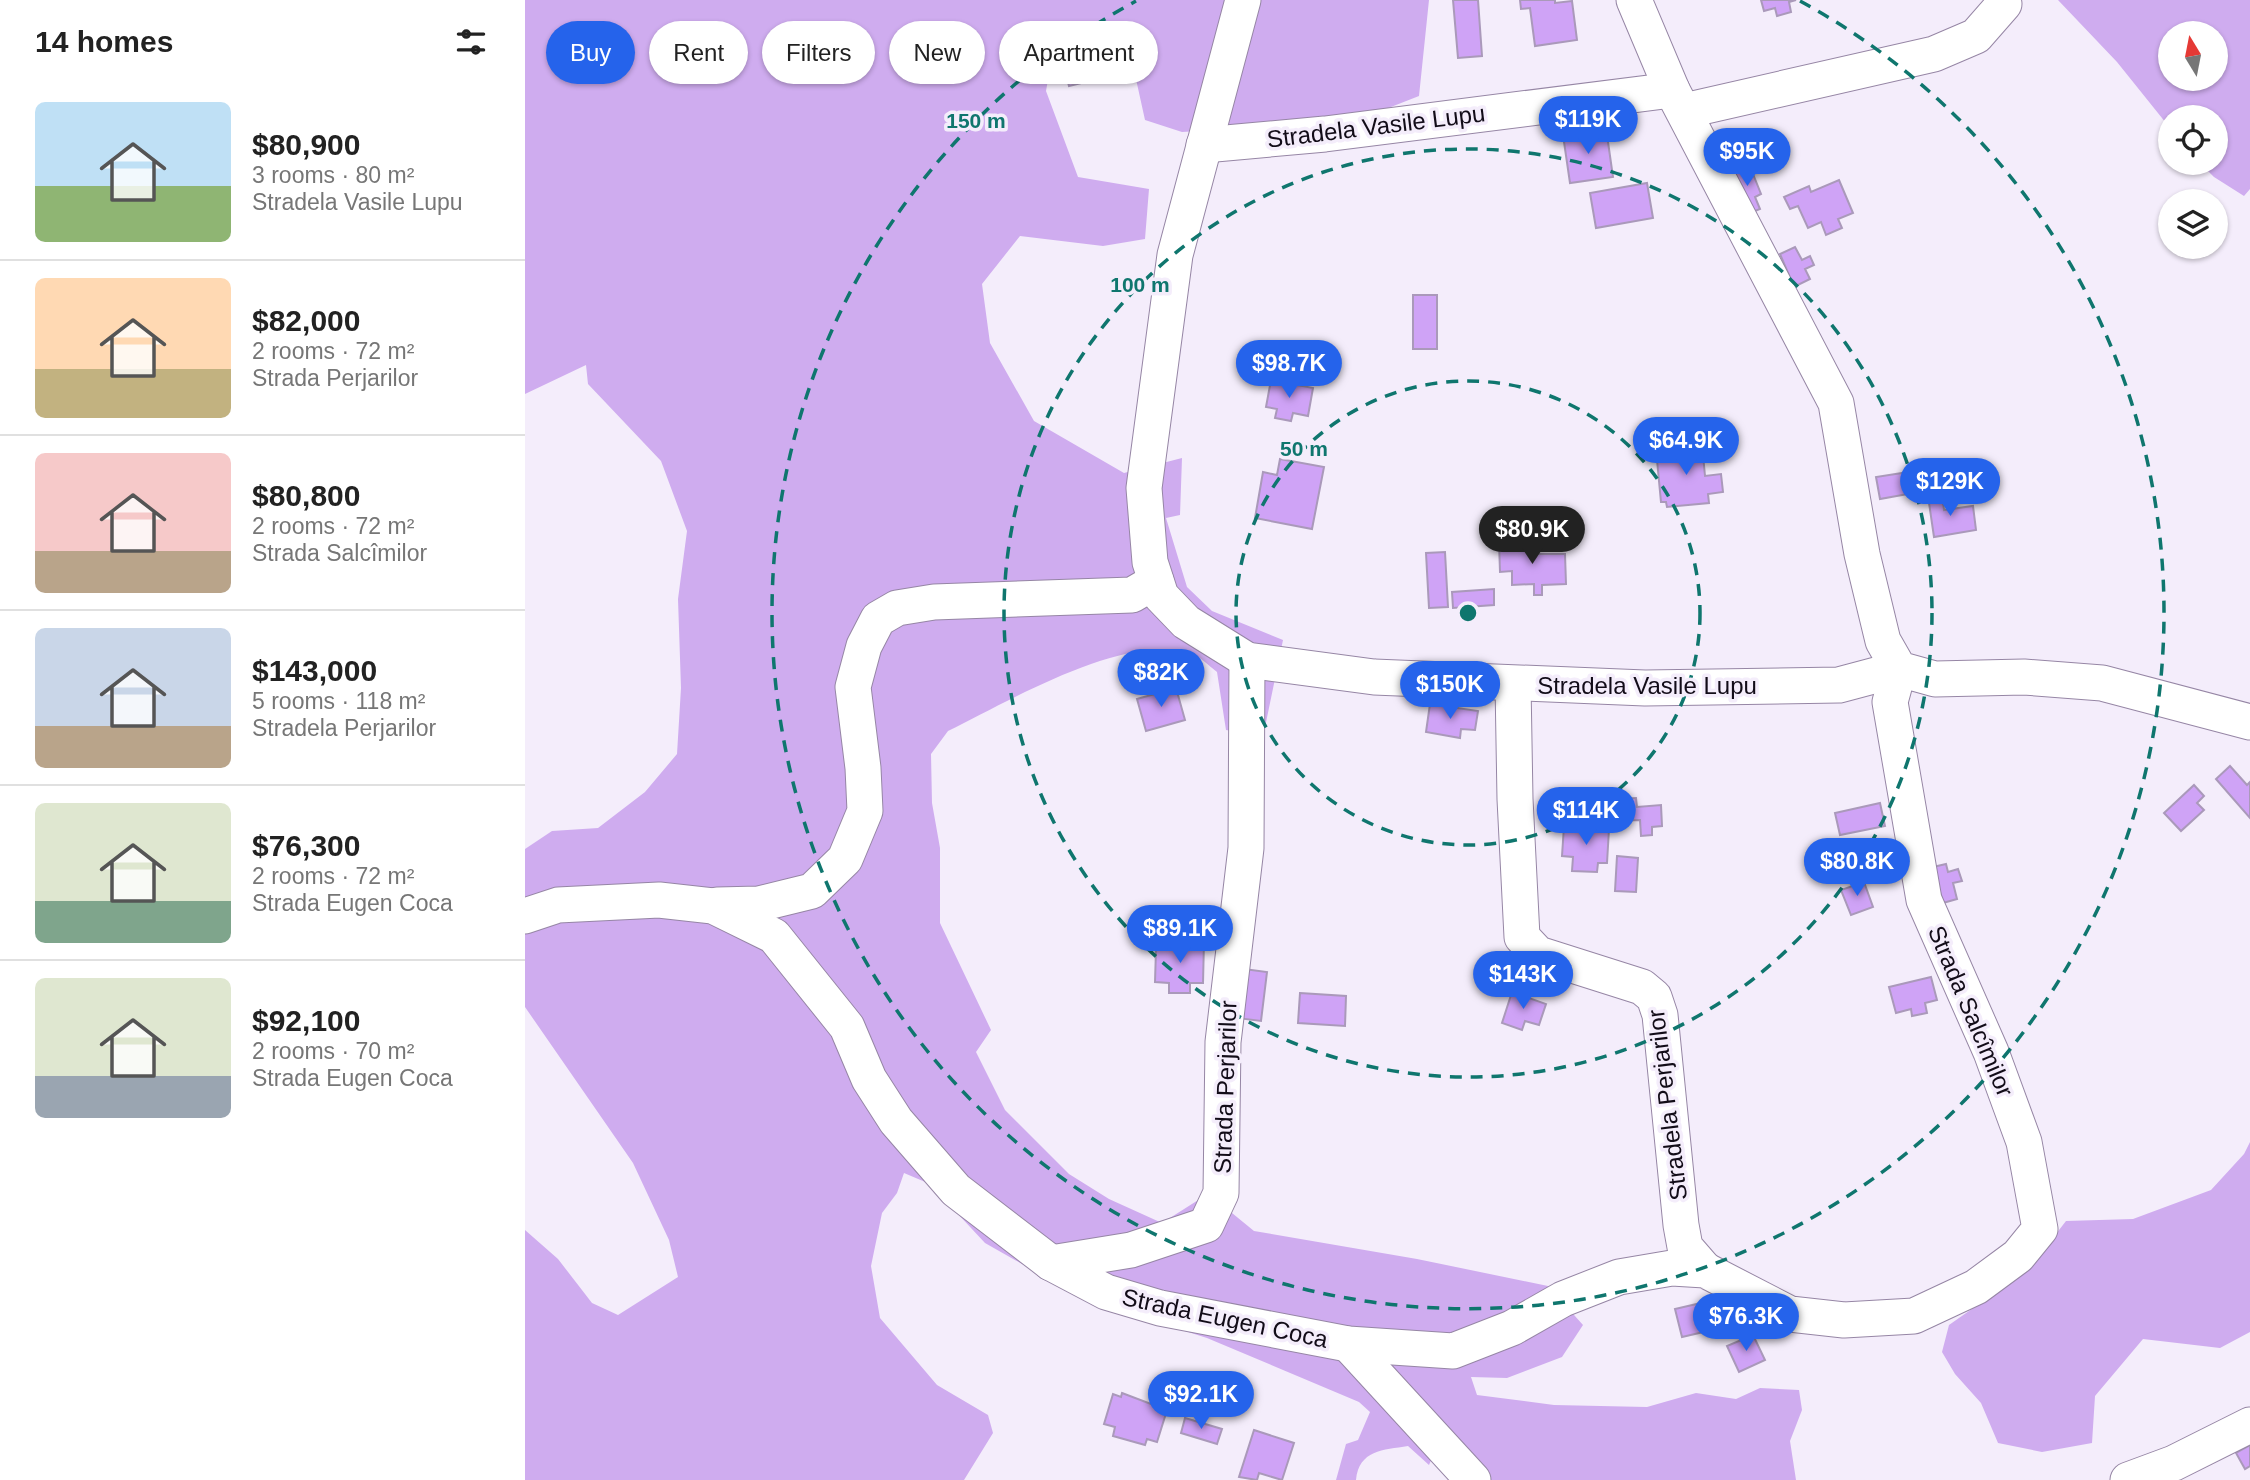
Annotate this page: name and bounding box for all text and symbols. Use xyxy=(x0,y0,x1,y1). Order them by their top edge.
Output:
chip: Buy xyxy=(546,21,635,84)
chip: Rent xyxy=(649,21,748,84)
chip: Filters xyxy=(762,21,875,84)
chip: New xyxy=(889,21,985,84)
chip: Apartment xyxy=(999,21,1158,84)
north arrow xyxy=(2158,21,2228,91)
map controls xyxy=(2158,21,2228,259)
icon: filters xyxy=(452,23,490,61)
text: 14 homes xyxy=(35,25,173,58)
pin: $119K xyxy=(1539,96,1637,156)
street label: Stradela Vasile Lupu xyxy=(1265,99,1487,153)
button: locate xyxy=(2158,105,2228,175)
text: $119K xyxy=(1555,106,1621,132)
text: 150 m xyxy=(946,109,1006,132)
text: $80,900 xyxy=(252,128,360,161)
pin: $95K xyxy=(1706,128,1788,188)
icon: home xyxy=(91,130,175,214)
text: $95K xyxy=(1720,138,1774,164)
text: 3 rooms · 80 m² xyxy=(252,162,414,188)
text: Stradela Vasile Lupu xyxy=(252,189,463,215)
button: layers xyxy=(2158,189,2228,259)
text: 100 m xyxy=(1110,273,1170,296)
text: $82,000 xyxy=(252,304,360,337)
icon: home xyxy=(91,306,175,390)
text: 2 rooms · 72 m² xyxy=(252,338,414,364)
pin: $98.7K xyxy=(1232,340,1346,400)
text: $98.7K xyxy=(1252,350,1326,376)
text: Strada Perjarilor xyxy=(252,365,418,391)
pin: $64.9K xyxy=(1629,418,1743,477)
text: $64.9K xyxy=(1649,427,1723,453)
text: 50 m xyxy=(1280,437,1328,460)
pin: $129K xyxy=(1901,458,1999,518)
text: $129K xyxy=(1916,468,1984,494)
text: $80,800 xyxy=(252,479,360,512)
icon: home xyxy=(91,481,175,565)
pin: $80.9K xyxy=(1475,506,1589,566)
text: 2 rooms · 72 m² xyxy=(252,513,414,539)
text: $80.9K xyxy=(1495,516,1569,542)
text: Strada Salcîmilor xyxy=(252,540,427,566)
centre of rings xyxy=(1456,601,1480,625)
pin: $82K xyxy=(1120,650,1202,709)
text: $143,000 xyxy=(252,654,377,687)
icon: home xyxy=(91,656,175,740)
text: $82K xyxy=(1134,659,1188,685)
pin: $150K xyxy=(1401,662,1499,721)
text: $150K xyxy=(1416,671,1484,697)
street label: Stradela Vasile Lupu xyxy=(1537,672,1757,699)
text: 5 rooms · 118 m² xyxy=(252,688,425,714)
text: Stradela Perjarilor xyxy=(252,715,436,741)
pin: $114K xyxy=(1537,788,1635,847)
text: $114K xyxy=(1553,797,1619,823)
text: $76,300 xyxy=(252,829,360,862)
icon: home xyxy=(91,831,175,915)
pin: $80.8K xyxy=(1800,838,1914,898)
text: $80.8K xyxy=(1820,848,1894,874)
text: 2 rooms · 72 m² xyxy=(252,863,414,889)
text: Strada Eugen Coca xyxy=(252,890,453,916)
pin: $89.1K xyxy=(1123,906,1237,965)
text: $89.1K xyxy=(1143,915,1217,941)
street label: Strada Salcîmilor xyxy=(1923,922,2019,1100)
pin: $143K xyxy=(1474,951,1572,1011)
text: $143K xyxy=(1489,961,1557,987)
street label: Strada Perjarilor xyxy=(1208,1000,1242,1174)
text: $92,100 xyxy=(252,1004,360,1037)
icon: home xyxy=(91,1006,175,1090)
street label: Stradela Perjarilor xyxy=(1642,1008,1692,1202)
text: 2 rooms · 70 m² xyxy=(252,1038,414,1064)
text: Strada Eugen Coca xyxy=(252,1065,453,1091)
street label: Strada Eugen Coca xyxy=(1120,1283,1331,1353)
pin: $76.3K xyxy=(1689,1294,1803,1353)
text: $76.3K xyxy=(1709,1303,1783,1329)
pin: $92.1K xyxy=(1144,1372,1258,1431)
text: $92.1K xyxy=(1164,1381,1238,1407)

